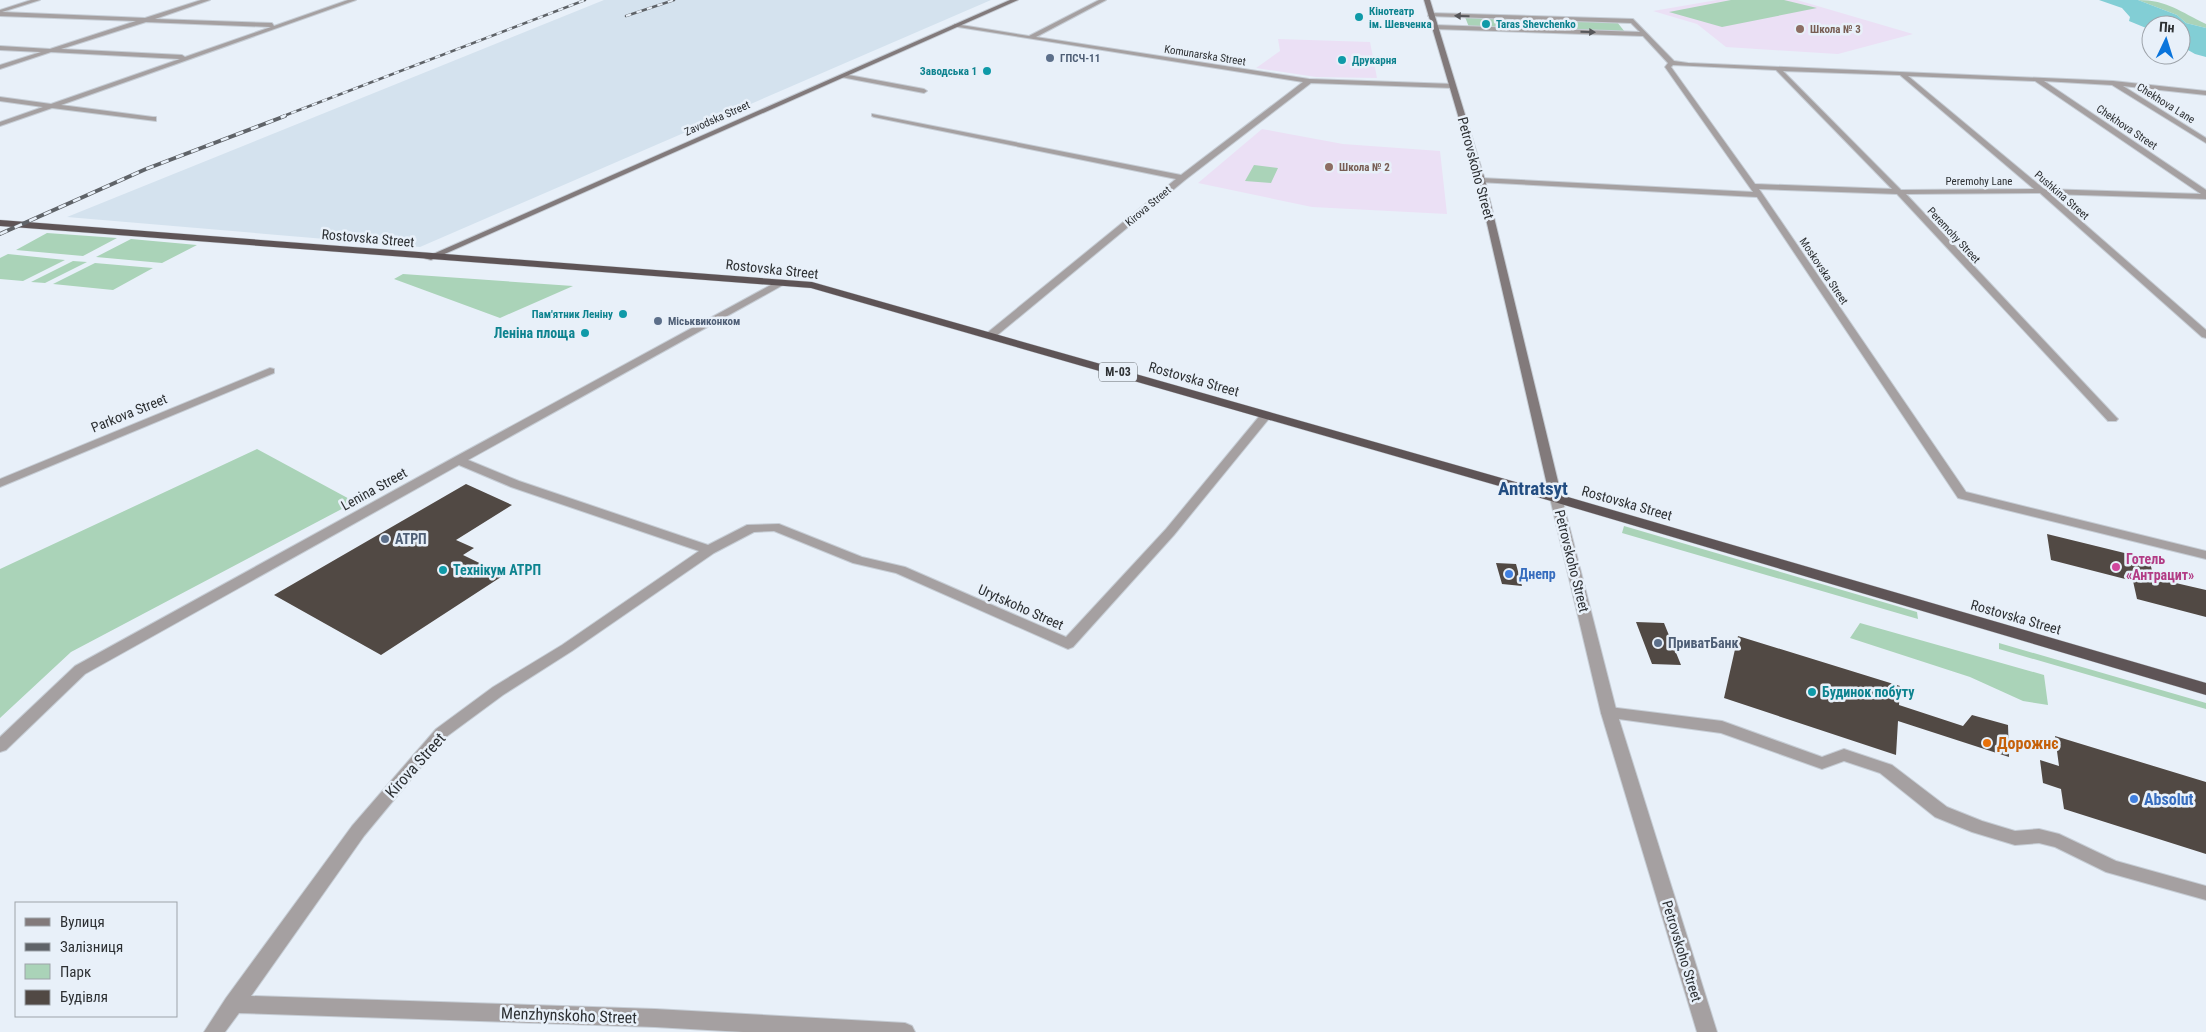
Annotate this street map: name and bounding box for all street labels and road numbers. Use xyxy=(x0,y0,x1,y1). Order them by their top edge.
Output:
street label: Komunarska Street xyxy=(1163,43,1247,68)
street label: Chekhova Lane xyxy=(2134,80,2197,126)
street label: Zavodska Street xyxy=(683,98,752,139)
street label: Chekhova Street xyxy=(2094,102,2160,153)
street label: Petrovskoho Street xyxy=(1455,115,1497,221)
street label: Pushkina Street xyxy=(2032,168,2092,223)
street label: Peremohy Lane xyxy=(1946,175,2012,188)
street label: Kirova Street xyxy=(1123,184,1174,229)
street label: Peremohy Street xyxy=(1924,205,1983,266)
street label: Rostovska Street xyxy=(321,226,415,250)
street label: Moskovska Street xyxy=(1797,236,1851,307)
street label: Rostovska Street xyxy=(725,256,819,282)
street label: Rostovska Street xyxy=(1147,358,1241,400)
road number: М-03 xyxy=(1099,362,1137,382)
street label: Parkova Street xyxy=(89,391,169,435)
street label: Lenina Street xyxy=(338,464,410,514)
street label: Rostovska Street xyxy=(1580,482,1674,524)
street label: Petrovskoho Street xyxy=(1552,508,1592,614)
street label: Urytskoho Street xyxy=(976,581,1066,633)
street label: Rostovska Street xyxy=(1969,596,2063,638)
street label: Kirova Street xyxy=(381,729,450,802)
street label: Petrovskoho Street xyxy=(1659,898,1705,1004)
street label: Menzhynskoho Street xyxy=(501,1004,638,1027)

